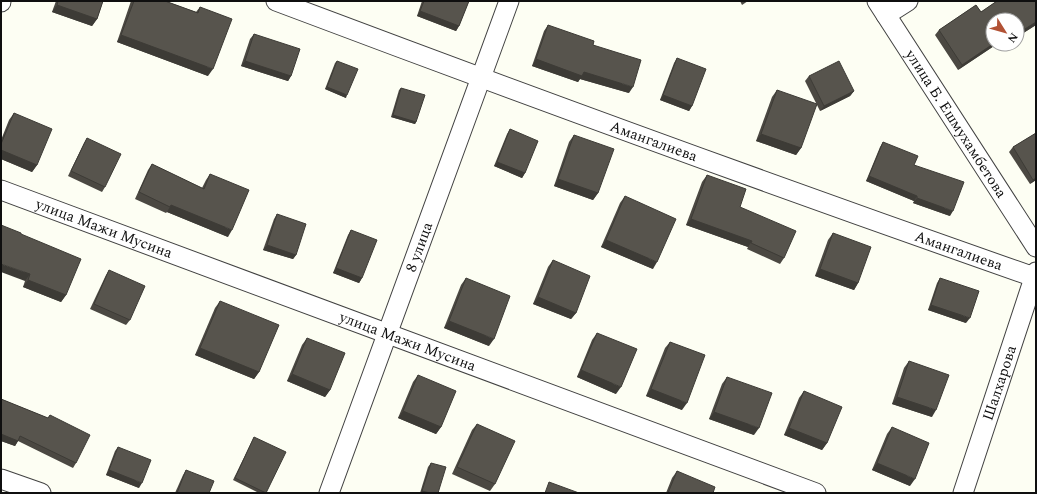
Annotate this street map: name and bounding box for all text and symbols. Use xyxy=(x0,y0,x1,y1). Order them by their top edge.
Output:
north arrow xyxy=(985,12,1025,52)
text: N xyxy=(1003,29,1022,46)
street label: улица Б. Ешмухамбетова xyxy=(899,44,1013,203)
street label: Амангалиева xyxy=(607,115,701,168)
street label: улица Мажи Мусина xyxy=(31,193,176,265)
street label: 8 улица xyxy=(400,218,439,275)
street label: Амангалиева xyxy=(912,225,1006,277)
street label: улица Мажи Мусина xyxy=(335,305,480,378)
street label: Шалхарова xyxy=(977,342,1023,424)

